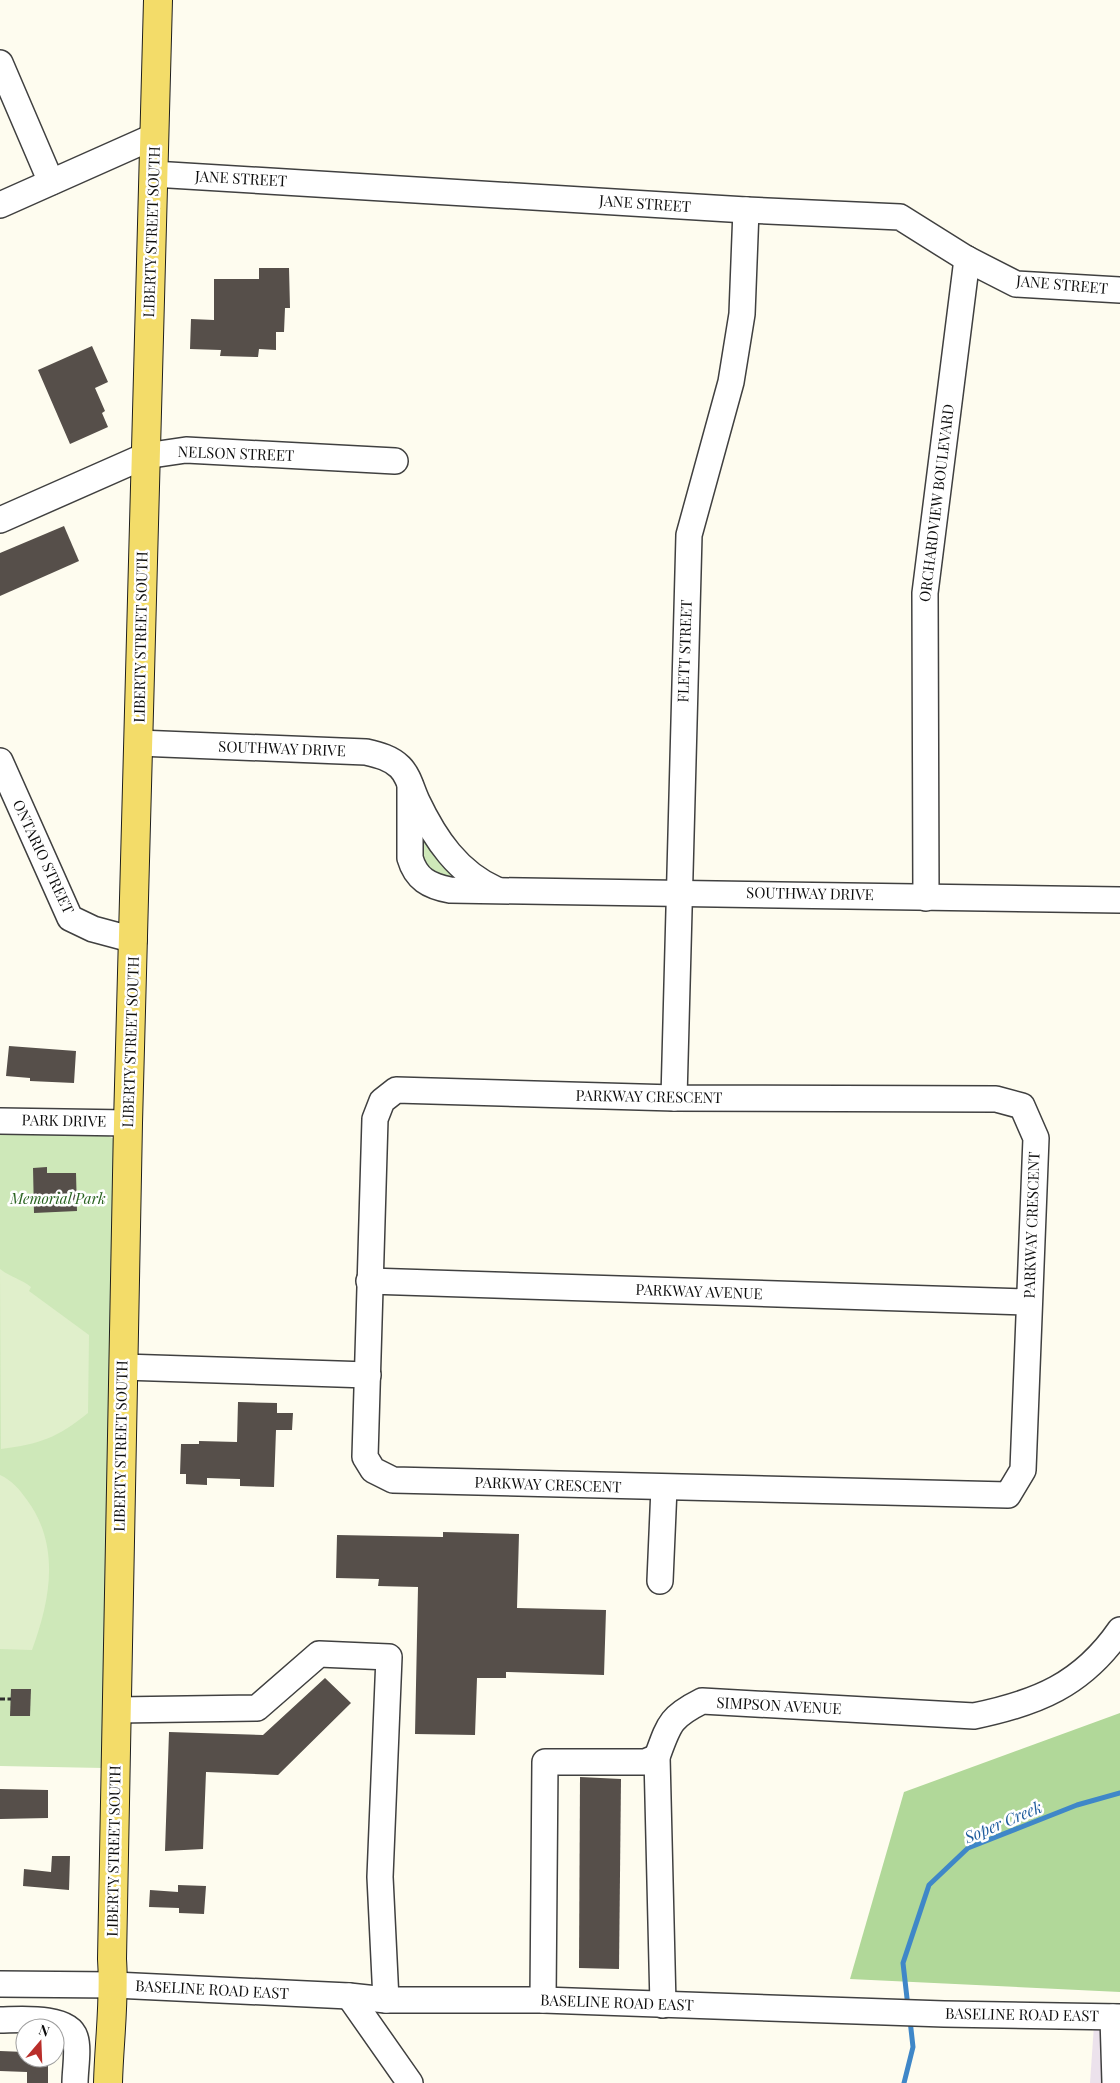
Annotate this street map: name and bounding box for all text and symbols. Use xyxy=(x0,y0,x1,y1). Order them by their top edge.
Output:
street label: LIBERTY STREET SOUTH xyxy=(138,146,164,318)
street label: JANE STREET xyxy=(194,166,288,190)
street label: JANE STREET xyxy=(597,190,692,216)
street label: JANE STREET xyxy=(1014,270,1109,298)
street label: ORCHARDVIEW BOULEVARD xyxy=(914,403,958,603)
street label: NELSON STREET xyxy=(177,441,295,465)
street label: LIBERTY STREET SOUTH xyxy=(129,551,151,723)
street label: FLETT STREET xyxy=(672,599,696,703)
street label: SOUTHWAY DRIVE xyxy=(218,736,346,760)
street label: ONTARIO STREET xyxy=(9,796,79,917)
street label: SOUTHWAY DRIVE xyxy=(746,882,874,904)
street label: LIBERTY STREET SOUTH xyxy=(117,956,143,1128)
street label: PARKWAY CRESCENT xyxy=(575,1085,723,1107)
street label: PARK DRIVE xyxy=(21,1109,107,1131)
street label: PARKWAY CRESCENT xyxy=(1018,1151,1044,1299)
park label: Memorial Park xyxy=(9,1188,106,1208)
street label: PARKWAY AVENUE xyxy=(635,1279,763,1303)
street label: LIBERTY STREET SOUTH xyxy=(109,1360,131,1532)
street label: PARKWAY CRESCENT xyxy=(474,1471,622,1497)
street label: SIMPSON AVENUE xyxy=(716,1692,842,1718)
street label: LIBERTY STREET SOUTH xyxy=(102,1765,124,1937)
water label: Soper Creek xyxy=(960,1796,1045,1848)
street label: BASELINE ROAD EAST xyxy=(135,1975,289,2003)
street label: BASELINE ROAD EAST xyxy=(540,1989,694,2015)
street label: BASELINE ROAD EAST xyxy=(945,2003,1099,2025)
north arrow xyxy=(15,2018,65,2068)
text: N xyxy=(37,2020,52,2041)

